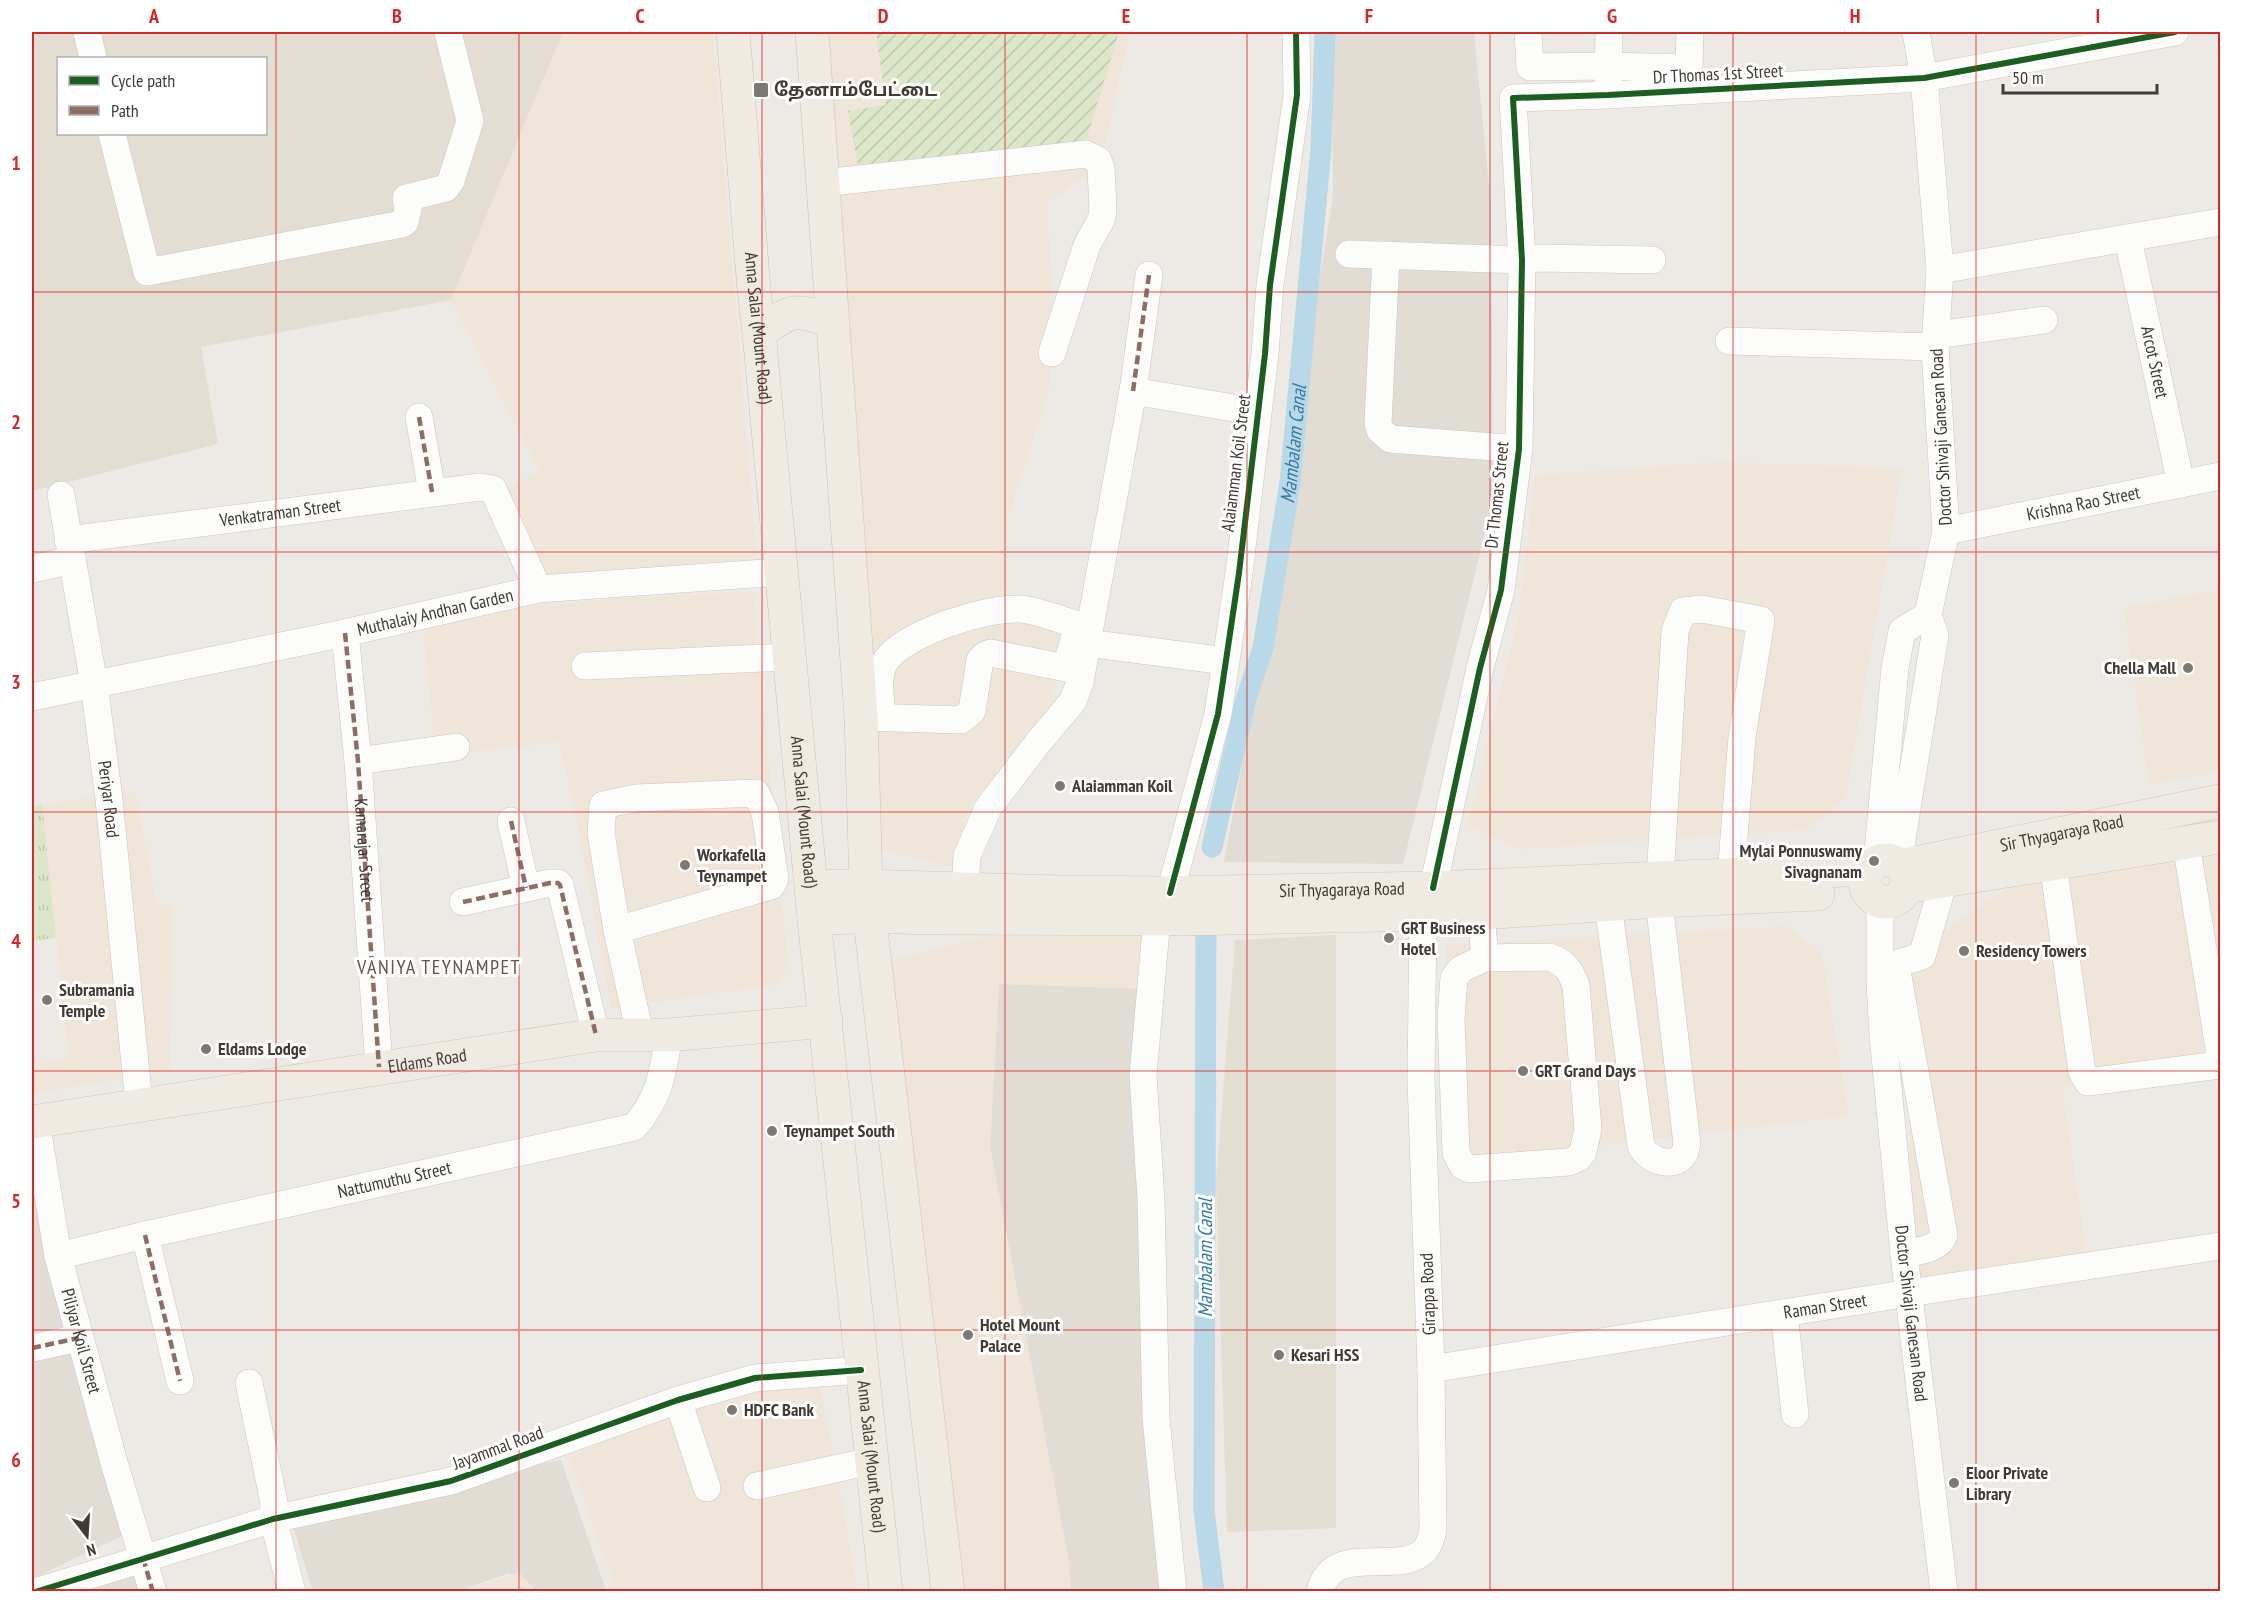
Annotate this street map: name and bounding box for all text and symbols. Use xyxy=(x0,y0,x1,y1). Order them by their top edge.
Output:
text: A xyxy=(148,3,160,29)
text: B xyxy=(392,3,402,29)
text: C xyxy=(635,3,645,29)
text: D xyxy=(878,3,889,29)
text: E xyxy=(1122,3,1130,29)
text: F xyxy=(1365,3,1373,29)
text: G xyxy=(1607,3,1617,29)
text: H xyxy=(1850,3,1860,29)
text: I xyxy=(2096,3,2100,29)
legend xyxy=(57,57,267,135)
scale bar xyxy=(2003,57,2158,95)
street label: Dr Thomas 1st Street xyxy=(1652,59,1784,88)
text: 50 m xyxy=(2012,66,2044,89)
text: Cycle path xyxy=(111,69,175,92)
place label: தேனாம்பேட்டை xyxy=(774,78,938,102)
marker: தேனாம்பேட்டை xyxy=(752,81,770,99)
text: Path xyxy=(111,99,139,122)
text: 1 xyxy=(11,150,21,176)
street label: Anna Salai (Mount Road) xyxy=(740,251,778,406)
street label: Arcot Street xyxy=(2136,324,2174,400)
street label: Doctor Shivaji Ganesan Road xyxy=(1924,348,1957,526)
water label: Mambalam Canal xyxy=(1274,381,1312,505)
street label: Alaiamman Koil Street xyxy=(1216,393,1255,533)
text: 2 xyxy=(11,409,21,435)
street label: Dr Thomas Street xyxy=(1479,440,1514,550)
street label: Krishna Rao Street xyxy=(2025,480,2142,526)
street label: Venkatraman Street xyxy=(217,493,342,532)
street label: Muthalaiy Andhan Garden xyxy=(355,583,515,641)
place label: Chella Mall xyxy=(2104,656,2177,679)
marker: Chella Mall xyxy=(2181,661,2195,675)
text: 3 xyxy=(11,669,21,695)
street label: Anna Salai (Mount Road) xyxy=(786,735,823,889)
street label: Periyar Road xyxy=(93,759,125,839)
place label: Alaiamman Koil xyxy=(1071,774,1173,797)
marker: Alaiamman Koil xyxy=(1053,779,1067,793)
street label: Kamarajar Street xyxy=(350,797,380,903)
street label: Sir Thyagaraya Road xyxy=(1998,809,2125,857)
place label: Mylai Ponnuswamy Sivagnanam xyxy=(1739,839,1863,883)
place label: Workafella Teynampet xyxy=(696,843,768,887)
marker: Mylai Ponnuswamy Sivagnanam xyxy=(1867,854,1881,868)
marker: Workafella Teynampet xyxy=(678,858,692,872)
street label: Sir Thyagaraya Road xyxy=(1279,877,1405,902)
place label: GRT Business Hotel xyxy=(1401,916,1486,960)
text: 4 xyxy=(11,928,21,954)
marker: GRT Business Hotel xyxy=(1382,931,1396,945)
place label: Residency Towers xyxy=(1976,939,2086,962)
marker: Residency Towers xyxy=(1957,944,1971,958)
district label: VANIYA TEYNAMPET xyxy=(356,954,521,980)
place label: Subramania Temple xyxy=(59,978,135,1022)
marker: Subramania Temple xyxy=(40,993,54,1007)
place label: Eldams Lodge xyxy=(218,1037,307,1060)
marker: Eldams Lodge xyxy=(199,1042,213,1056)
street label: Eldams Road xyxy=(386,1043,468,1078)
place label: GRT Grand Days xyxy=(1535,1059,1636,1082)
marker: GRT Grand Days xyxy=(1516,1064,1530,1078)
place label: Teynampet South xyxy=(784,1119,895,1142)
marker: Teynampet South xyxy=(765,1124,779,1138)
street label: Nattumuthu Street xyxy=(335,1156,454,1203)
text: 5 xyxy=(11,1188,21,1214)
water label: Mambalam Canal xyxy=(1192,1196,1218,1317)
street label: Doctor Shivaji Ganesan Road xyxy=(1890,1224,1933,1403)
street label: Girappa Road xyxy=(1415,1253,1440,1336)
street label: Piliyar Koil Street xyxy=(56,1286,107,1396)
street label: Raman Street xyxy=(1782,1288,1868,1324)
place label: Hotel Mount Palace xyxy=(980,1313,1061,1357)
marker: Hotel Mount Palace xyxy=(961,1328,975,1342)
place label: Kesari HSS xyxy=(1291,1343,1360,1366)
marker: Kesari HSS xyxy=(1272,1348,1286,1362)
street label: Anna Salai (Mount Road) xyxy=(852,1379,892,1534)
place label: HDFC Bank xyxy=(744,1398,814,1421)
marker: HDFC Bank xyxy=(725,1403,739,1417)
street label: Jayammal Road xyxy=(448,1420,546,1475)
text: 6 xyxy=(11,1447,21,1473)
place label: Eloor Private Library xyxy=(1966,1461,2048,1505)
marker: Eloor Private Library xyxy=(1947,1476,1961,1490)
north arrow xyxy=(57,1506,117,1566)
text: N xyxy=(84,1540,98,1561)

